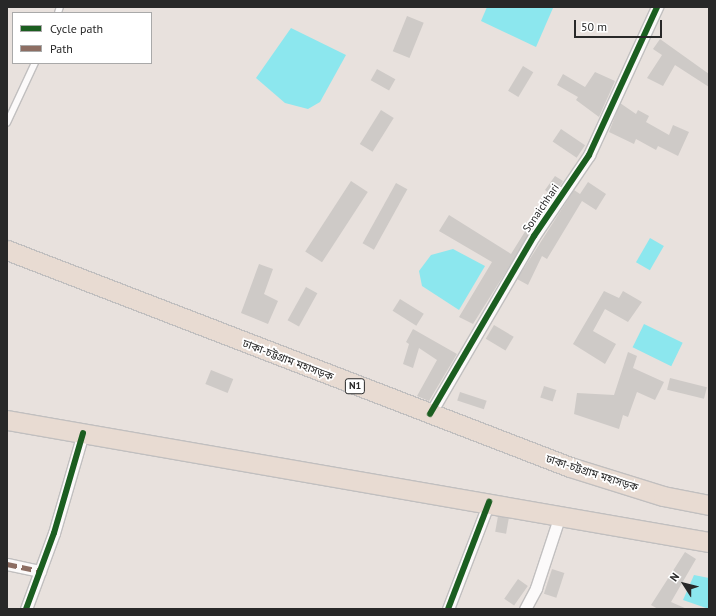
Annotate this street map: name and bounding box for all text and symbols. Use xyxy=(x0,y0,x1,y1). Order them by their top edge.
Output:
legend xyxy=(12,12,152,64)
scale bar xyxy=(576,12,664,38)
text: 50 m xyxy=(581,19,607,34)
text: Cycle path xyxy=(50,21,103,36)
text: Path xyxy=(50,41,73,56)
street label: Sonaichhari xyxy=(520,181,562,235)
street label: ঢাকা-চট্টগ্রাম মহাসড়ক xyxy=(241,337,335,383)
road number: N1 xyxy=(344,378,366,394)
street label: ঢাকা-চট্টগ্রাম মহাসড়ক xyxy=(544,452,640,494)
north arrow xyxy=(664,564,704,604)
text: N xyxy=(666,570,682,584)

